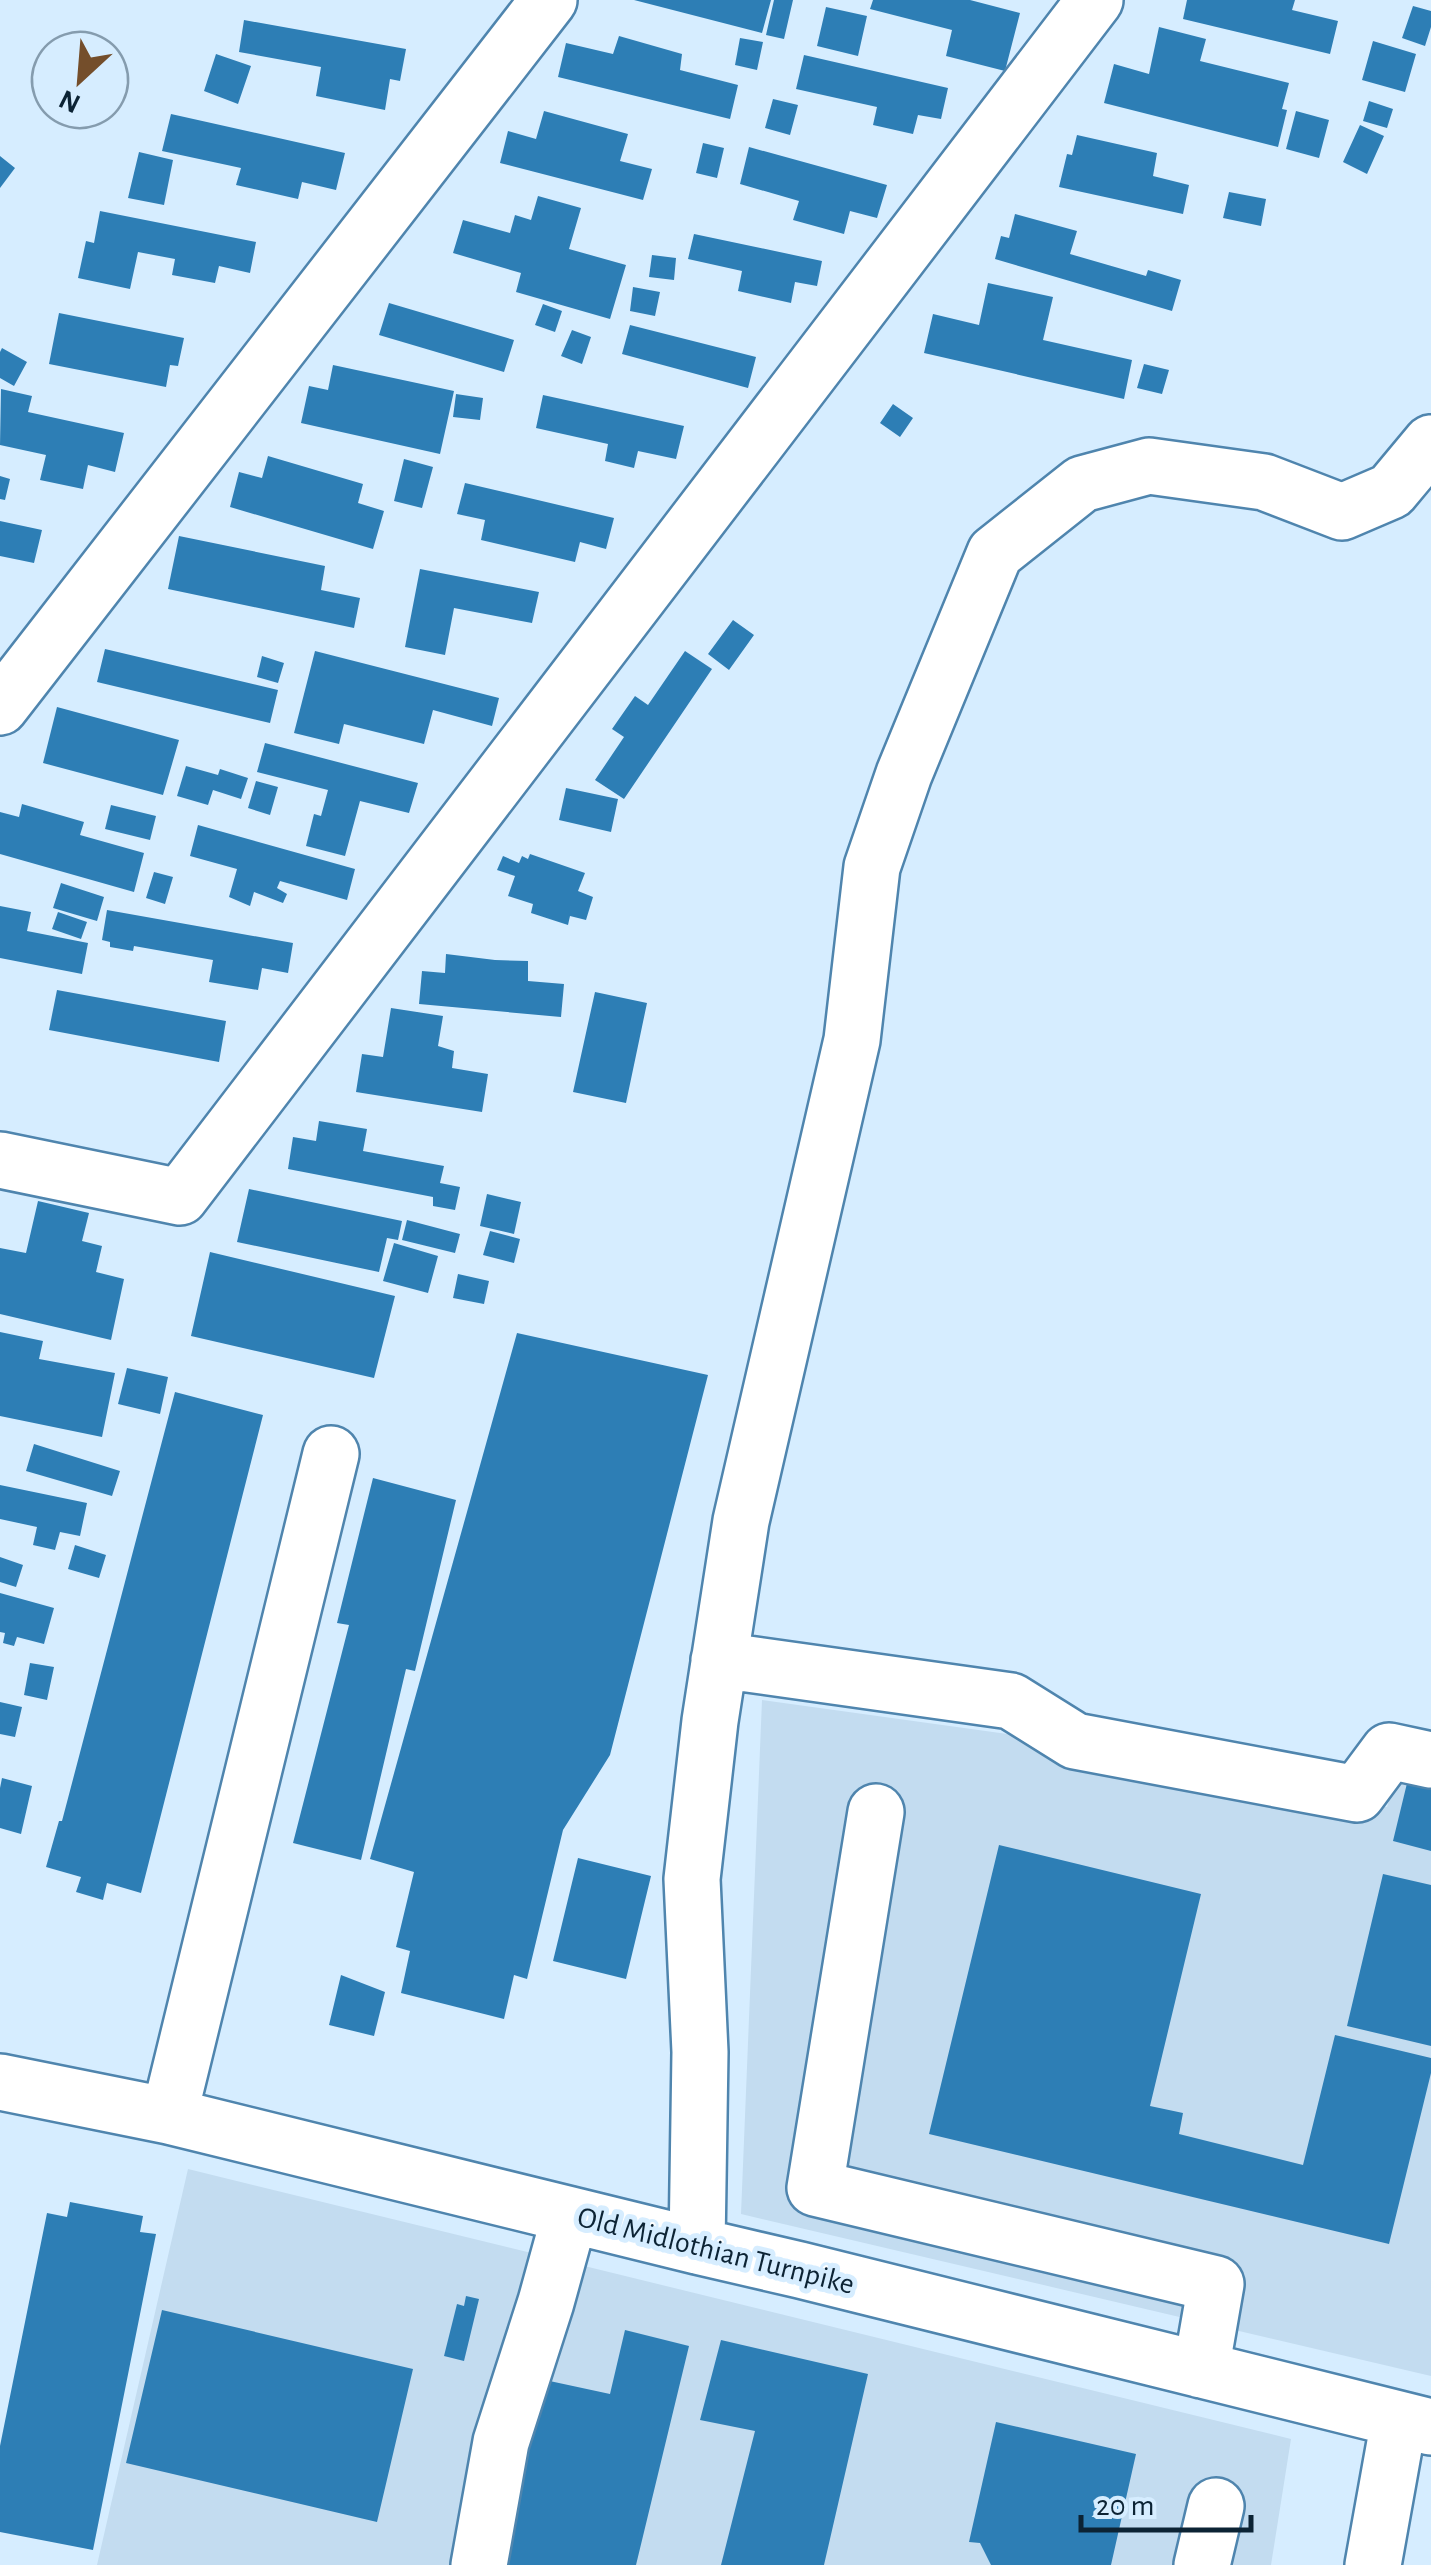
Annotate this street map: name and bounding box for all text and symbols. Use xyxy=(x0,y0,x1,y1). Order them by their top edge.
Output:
north arrow xyxy=(30,30,130,130)
text: N xyxy=(55,84,85,118)
street label: Old Midlothian Turnpike xyxy=(574,2202,857,2300)
scale bar xyxy=(1081,2470,1251,2532)
text: 20 m xyxy=(1096,2491,1154,2521)

